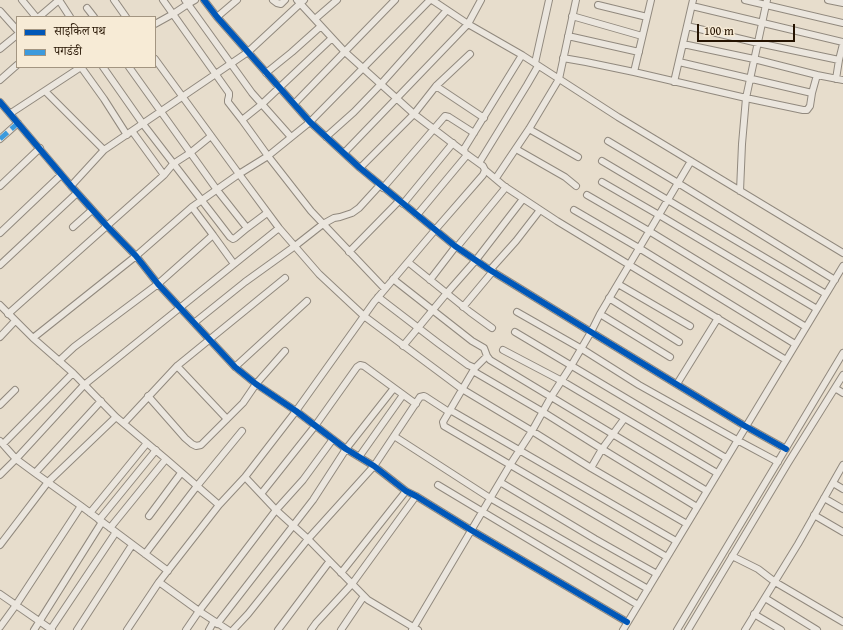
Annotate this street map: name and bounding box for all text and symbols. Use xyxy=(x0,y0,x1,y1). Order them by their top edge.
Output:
legend xyxy=(16,16,156,68)
scale bar xyxy=(699,16,797,42)
text: साइकिल पथ xyxy=(54,22,105,39)
text: 100 m xyxy=(704,22,734,39)
text: पगडंडी xyxy=(54,42,82,59)

